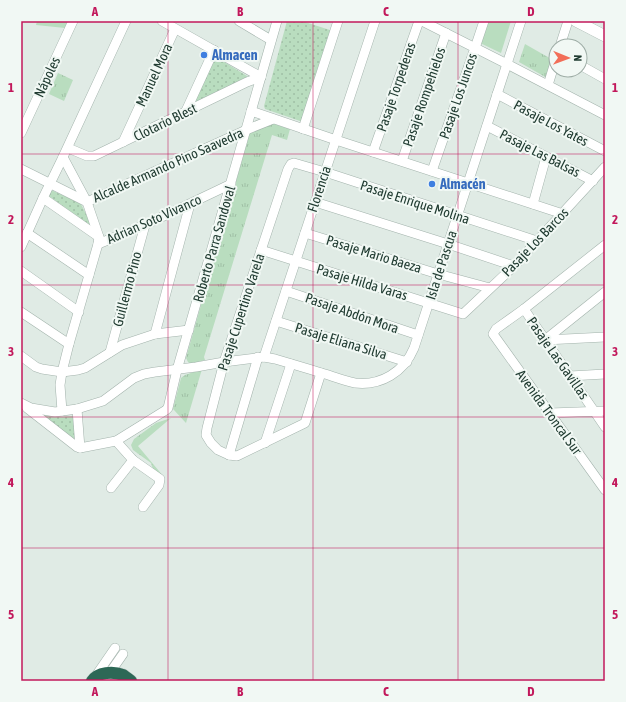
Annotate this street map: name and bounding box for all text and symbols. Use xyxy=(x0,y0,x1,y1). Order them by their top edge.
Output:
text: A xyxy=(91,4,99,19)
text: B xyxy=(237,4,244,19)
text: C xyxy=(383,4,389,19)
text: D xyxy=(527,4,535,19)
north arrow xyxy=(548,38,588,78)
street label: Pasaje Torpederas xyxy=(373,40,419,134)
street label: Manuel Mora xyxy=(132,41,176,109)
street label: Pasaje Rompehielos xyxy=(399,45,449,149)
place label: Almacen xyxy=(211,47,258,63)
marker: Almacen xyxy=(199,50,209,60)
street label: Pasaje Los Juncos xyxy=(436,51,480,141)
street label: Nápoles xyxy=(31,54,63,100)
text: N xyxy=(572,55,584,62)
text: 1 xyxy=(8,80,14,95)
text: 1 xyxy=(612,80,618,95)
street label: Pasaje Los Yates xyxy=(511,97,591,149)
street label: Clotario Blest xyxy=(131,100,199,144)
street label: Alcalde Armando Pino Saavedra xyxy=(90,125,246,205)
street label: Pasaje Las Balsas xyxy=(497,126,583,180)
street label: Florencia xyxy=(304,164,334,214)
place label: Almacén xyxy=(439,176,486,192)
street label: Pasaje Enrique Molina xyxy=(358,177,472,227)
marker: Almacén xyxy=(427,179,437,189)
street label: Roberto Parra Sandoval xyxy=(190,184,238,304)
street label: Adrian Soto Vivanco xyxy=(104,191,204,247)
street label: Pasaje Los Barcos xyxy=(498,204,572,280)
text: 2 xyxy=(8,212,14,227)
text: 2 xyxy=(612,212,618,227)
street label: Isla de Pascua xyxy=(422,228,460,302)
street label: Pasaje Mario Baeza xyxy=(324,232,424,276)
street label: Guillermo Pino xyxy=(109,250,145,328)
street label: Pasaje Cupertino Varela xyxy=(214,251,268,373)
street label: Pasaje Hilda Varas xyxy=(315,261,409,303)
street label: Pasaje Abdón Mora xyxy=(303,290,401,336)
street label: Pasaje Las Gavillas xyxy=(524,314,592,402)
street label: Pasaje Eliana Silva xyxy=(293,319,389,363)
text: 3 xyxy=(8,344,14,359)
text: 3 xyxy=(612,344,618,359)
street label: Avenida Troncal Sur xyxy=(513,367,586,458)
text: 4 xyxy=(7,475,14,490)
text: 4 xyxy=(611,475,618,490)
text: 5 xyxy=(8,607,14,622)
text: 5 xyxy=(612,607,618,622)
text: A xyxy=(91,684,99,699)
text: B xyxy=(237,684,244,699)
text: C xyxy=(383,684,389,699)
text: D xyxy=(527,684,535,699)

